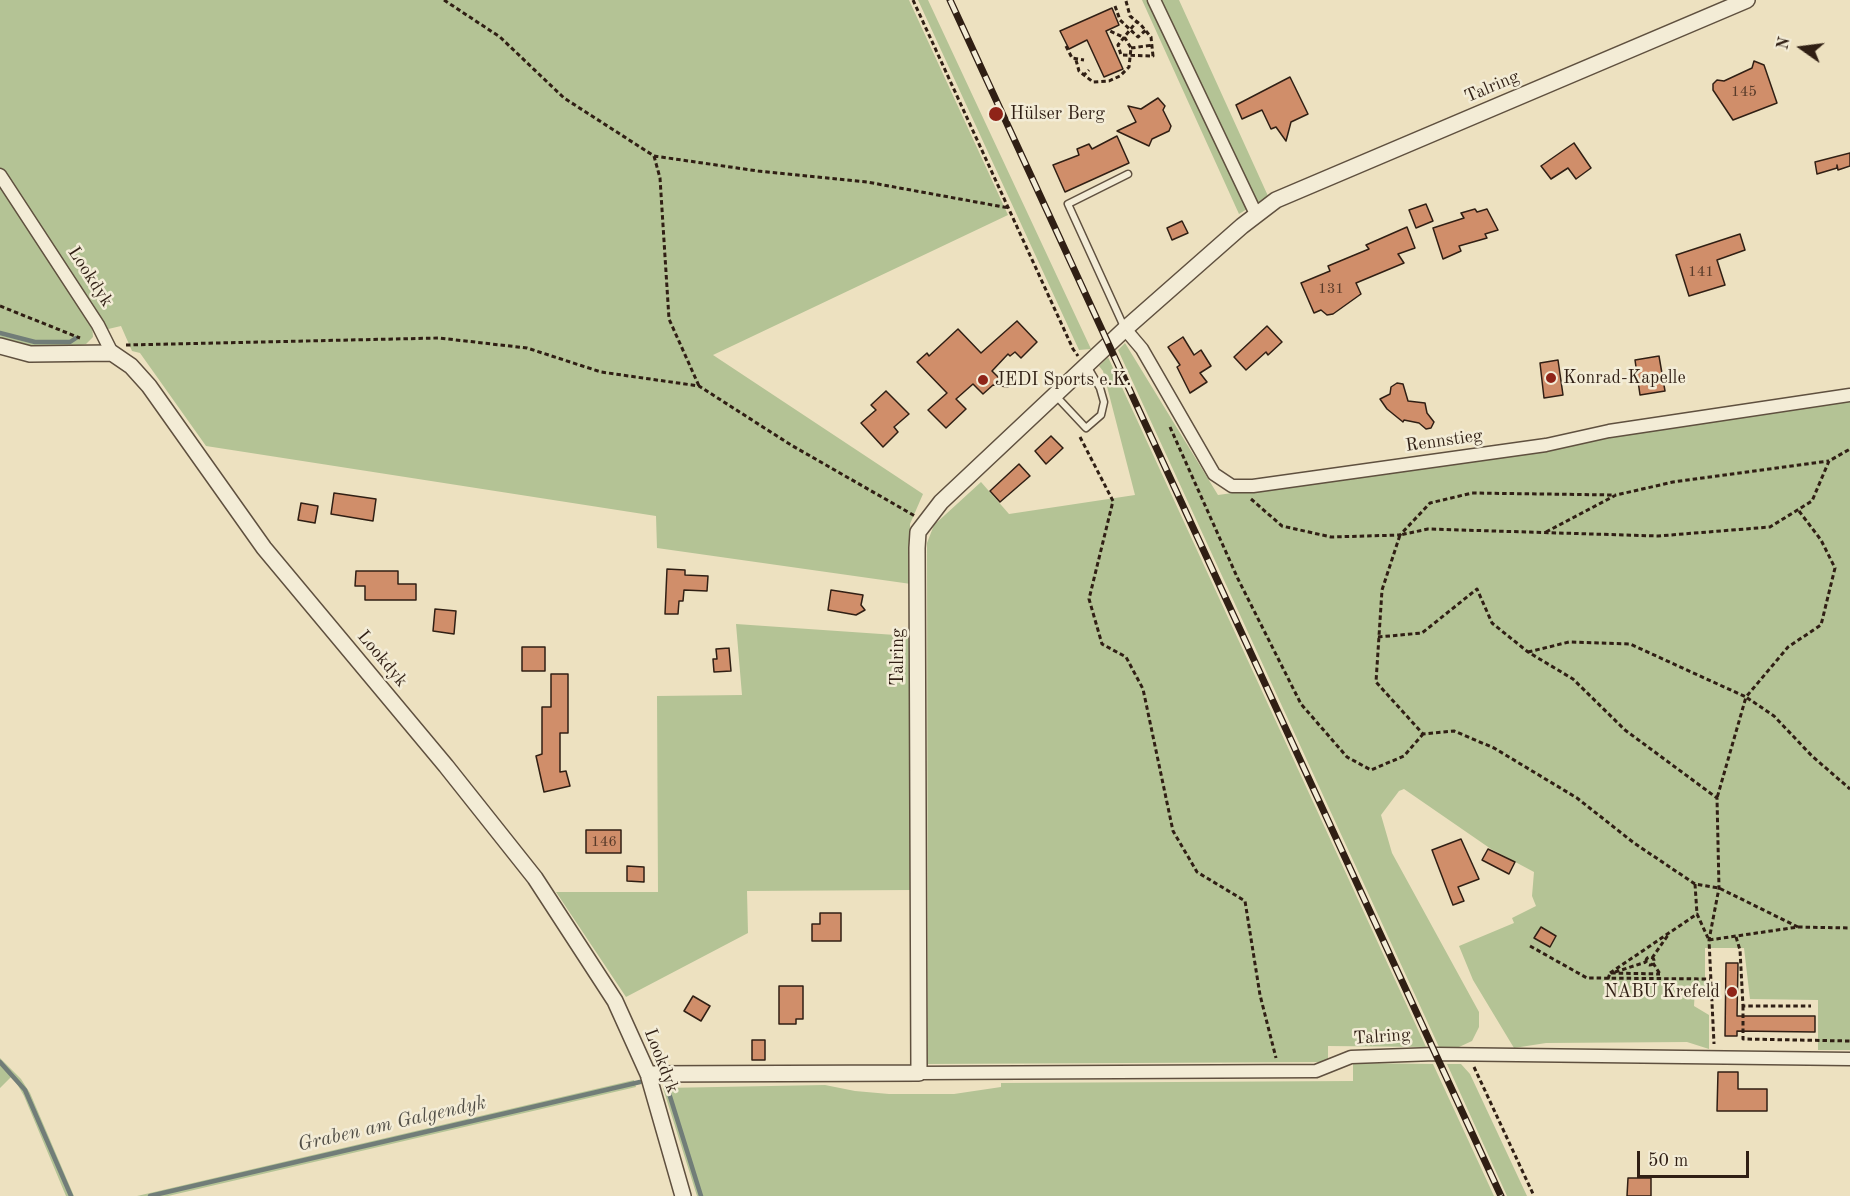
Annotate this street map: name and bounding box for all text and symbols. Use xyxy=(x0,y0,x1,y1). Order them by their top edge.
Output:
north arrow xyxy=(1772,18,1832,78)
text: N xyxy=(1775,36,1794,52)
street label: Talring xyxy=(1461,66,1523,108)
house number: 145 xyxy=(1731,83,1757,101)
place label: Hülser Berg xyxy=(1010,103,1105,125)
marker: Hülser Berg xyxy=(987,105,1005,123)
street label: Lookdyk xyxy=(63,243,117,311)
house number: 141 xyxy=(1688,263,1714,281)
house number: 131 xyxy=(1318,280,1344,298)
place label: Konrad-Kapelle xyxy=(1563,367,1686,389)
place label: JEDI Sports e.K. xyxy=(995,369,1131,391)
marker: Konrad-Kapelle xyxy=(1544,371,1558,385)
marker: JEDI Sports e.K. xyxy=(976,373,990,387)
street label: Rennstieg xyxy=(1404,425,1484,457)
street label: Lookdyk xyxy=(352,626,412,692)
street label: Talring xyxy=(887,628,909,686)
house number: 146 xyxy=(591,833,617,851)
place label: NABU Krefeld xyxy=(1604,981,1720,1003)
marker: NABU Krefeld xyxy=(1725,985,1739,999)
street label: Talring xyxy=(1353,1024,1411,1050)
street label: Lookdyk xyxy=(639,1026,683,1096)
water label: Graben am Galgendyk xyxy=(295,1091,489,1157)
scale bar xyxy=(1640,1139,1752,1177)
text: 50 m xyxy=(1648,1152,1688,1170)

